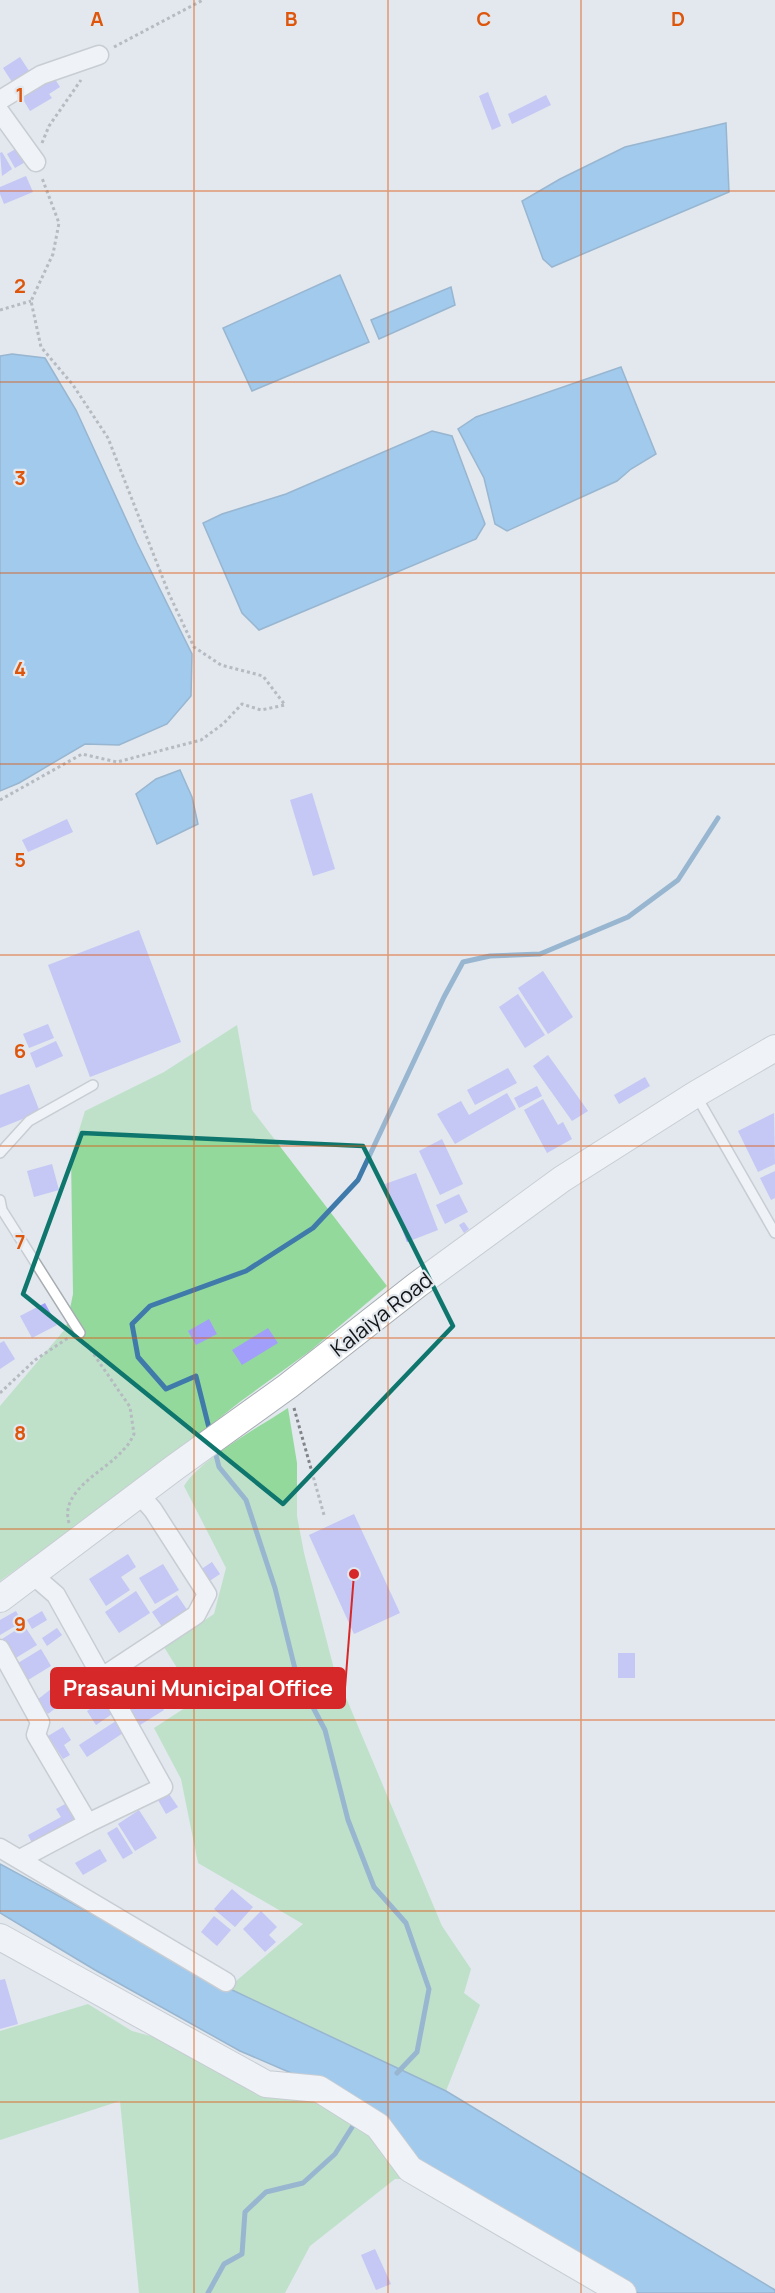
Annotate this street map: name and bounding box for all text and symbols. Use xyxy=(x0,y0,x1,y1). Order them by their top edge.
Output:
text: A xyxy=(90,5,104,32)
text: B xyxy=(285,5,298,32)
text: C xyxy=(477,5,491,32)
text: D xyxy=(671,5,685,32)
text: 1 xyxy=(16,81,24,108)
text: 2 xyxy=(14,272,26,299)
text: 3 xyxy=(14,464,26,491)
text: 4 xyxy=(14,655,26,682)
text: 5 xyxy=(14,846,26,873)
text: 6 xyxy=(14,1037,26,1064)
text: 7 xyxy=(15,1228,25,1255)
street label: Kalaiya Road xyxy=(324,1265,438,1363)
text: 8 xyxy=(14,1419,26,1446)
text: 9 xyxy=(14,1610,26,1637)
callout: Prasauni Municipal Office xyxy=(51,1668,345,1708)
text: Prasauni Municipal Office xyxy=(63,1673,333,1703)

